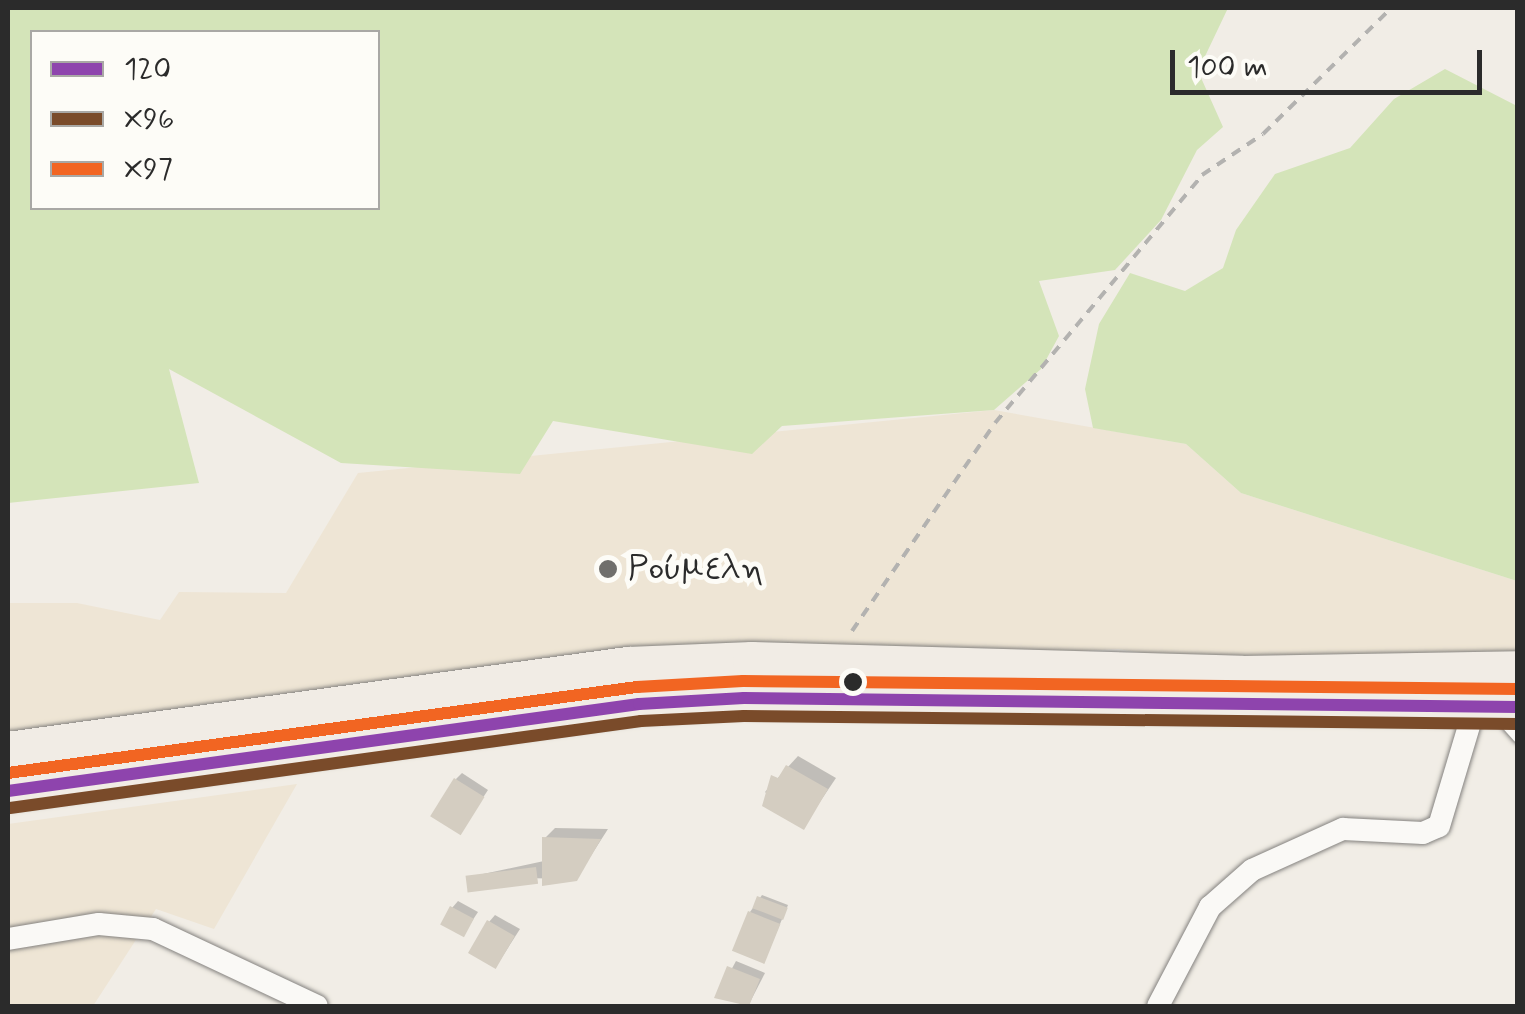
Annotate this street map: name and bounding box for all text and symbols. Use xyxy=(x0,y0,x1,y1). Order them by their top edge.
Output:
legend xyxy=(30,30,380,210)
scale bar xyxy=(1175,30,1488,92)
text: 100 m xyxy=(1187,48,1268,87)
text: 120 xyxy=(124,50,171,89)
text: Χ96 xyxy=(124,100,174,139)
text: X97 xyxy=(124,150,173,189)
place label: Ρούμελη xyxy=(628,548,763,590)
marker: Ρούμελη xyxy=(597,558,619,580)
unlabelled marker xyxy=(843,672,863,692)

